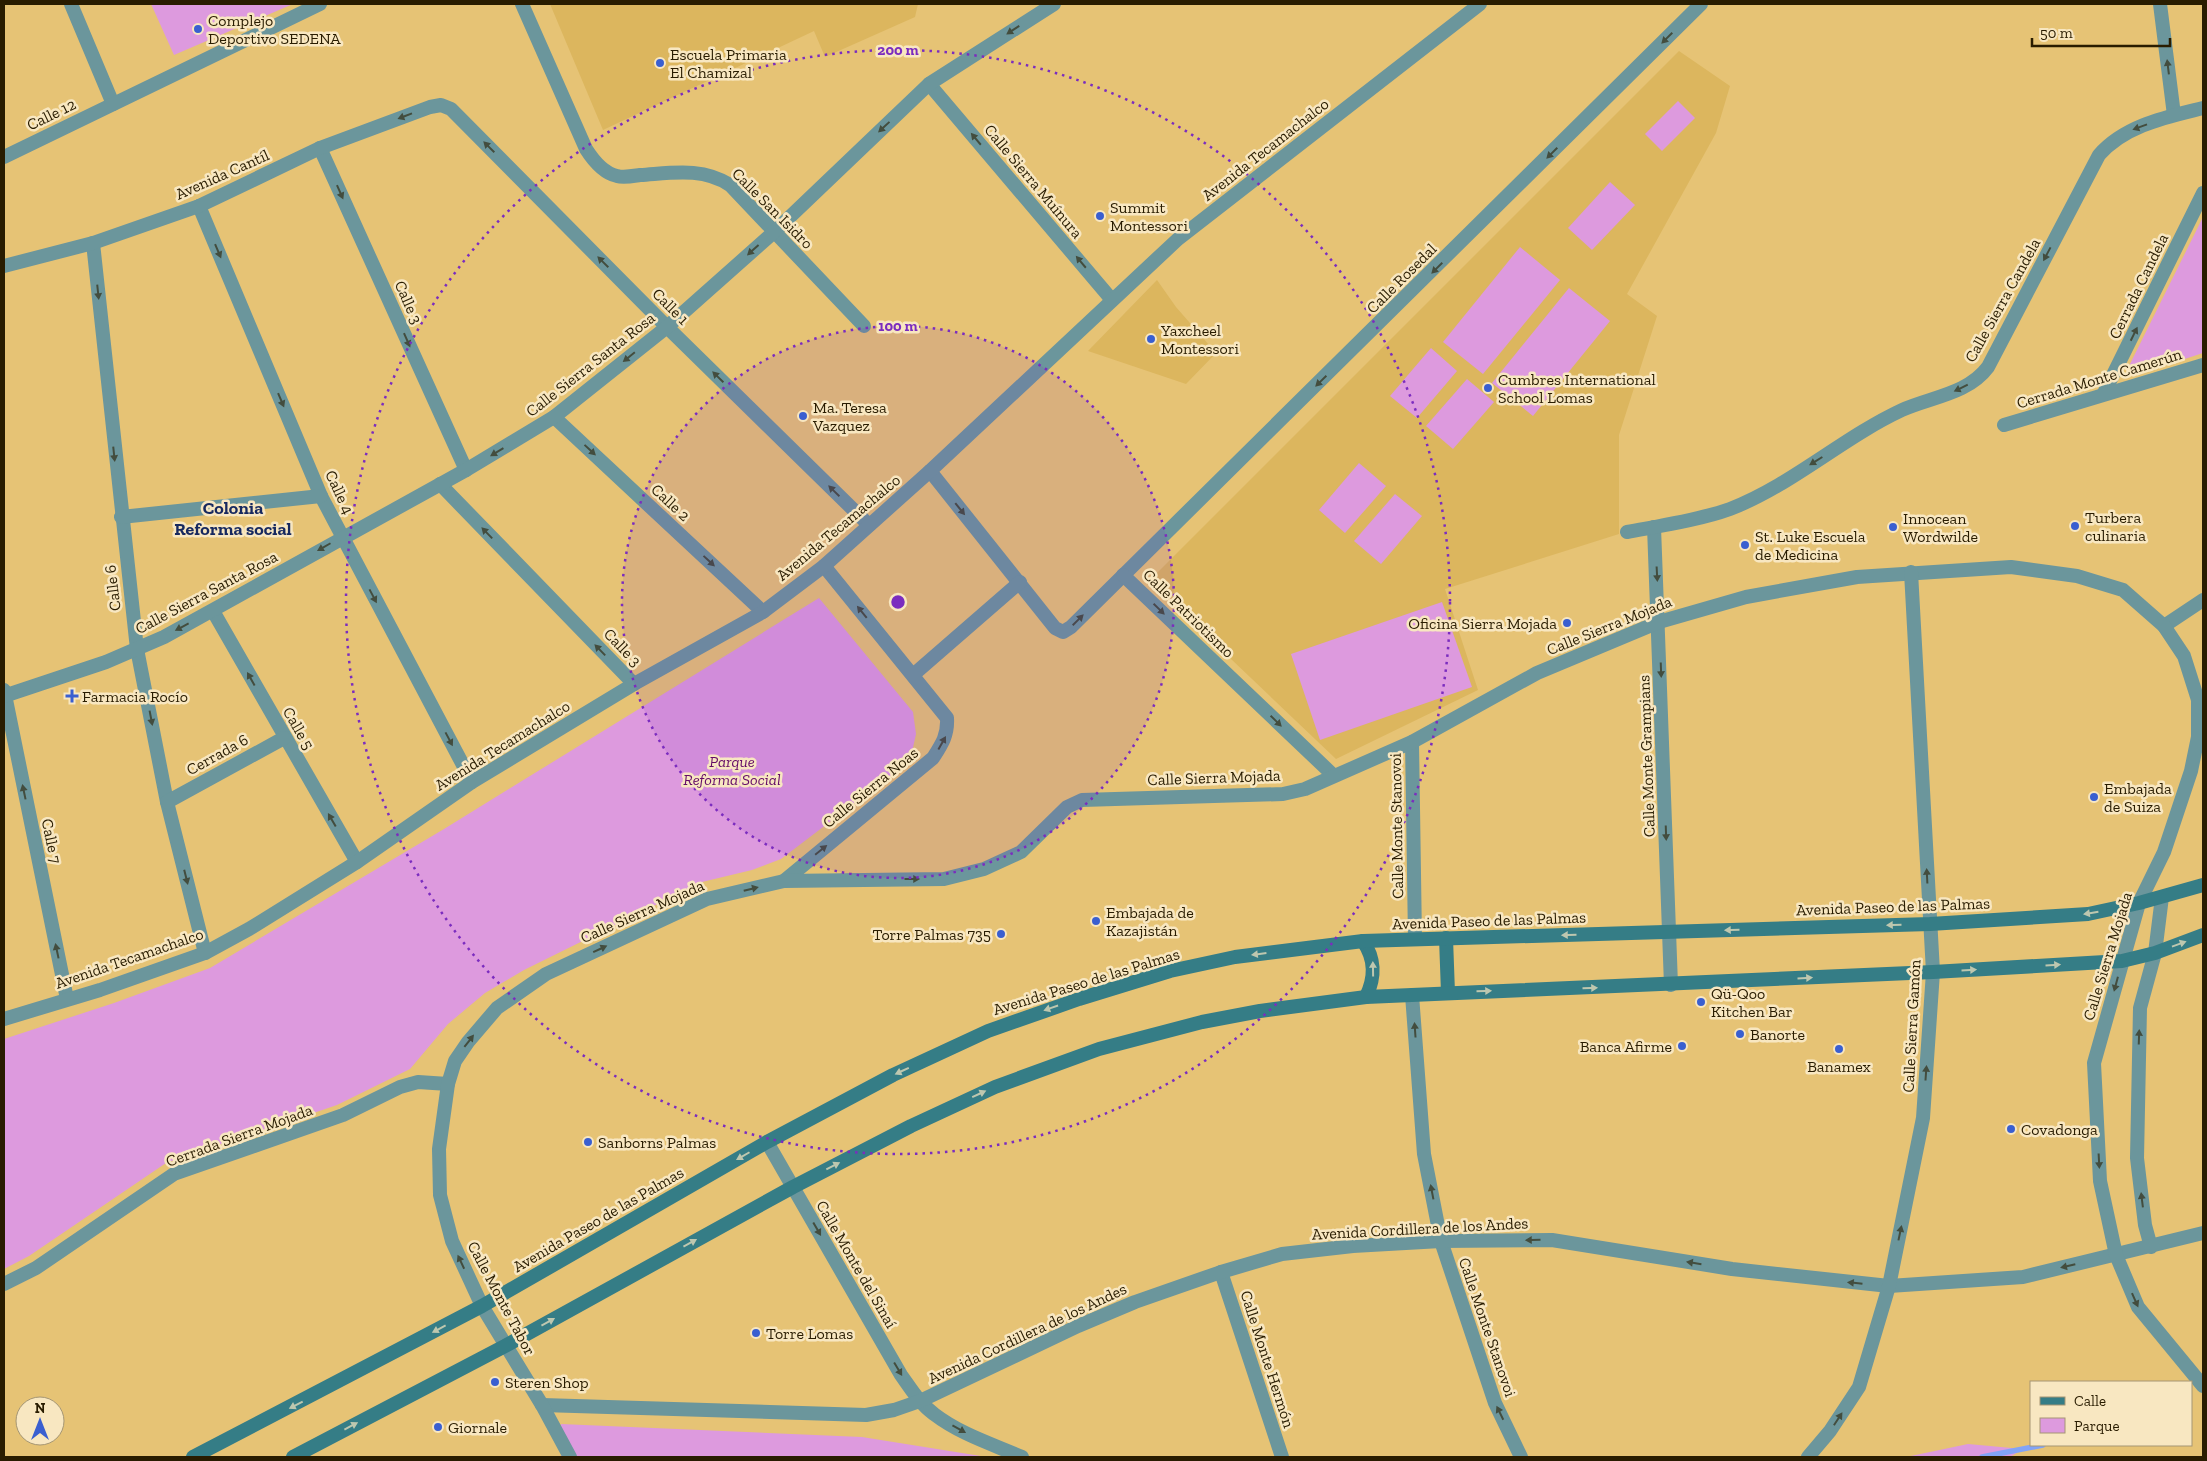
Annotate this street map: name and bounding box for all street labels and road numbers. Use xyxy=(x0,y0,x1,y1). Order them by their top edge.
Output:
street label: Calle 12 xyxy=(24,94,79,134)
street label: Avenida Tecamachalco xyxy=(1198,94,1332,205)
street label: Calle Sierra Muínura xyxy=(980,120,1087,242)
street label: Avenida Cantíl xyxy=(172,145,272,204)
street label: Calle San Isidro xyxy=(728,164,817,253)
street label: Cerrada Candela xyxy=(2105,230,2172,342)
street label: Calle Sierra Candela xyxy=(1961,235,2044,365)
street label: Calle Rosedal xyxy=(1362,239,1440,317)
street label: Calle 3 xyxy=(391,278,427,327)
street label: Calle 1 xyxy=(648,284,693,329)
street label: Calle Sierra Santa Rosa xyxy=(522,308,659,421)
street label: Cerrada Monte Camerún xyxy=(2014,344,2185,413)
street label: Calle 4 xyxy=(321,467,358,518)
street label: Avenida Tecamachalco xyxy=(773,470,904,585)
street label: Calle 2 xyxy=(647,480,694,525)
street label: Calle Sierra Santa Rosa xyxy=(132,547,281,638)
street label: Calle 6 xyxy=(100,564,125,612)
street label: Calle Patriotismo xyxy=(1139,565,1238,662)
street label: Calle Sierra Mojada xyxy=(1544,592,1675,659)
street label: Calle 3 xyxy=(600,624,645,670)
street label: Calle Monte Grampians xyxy=(1634,674,1659,837)
street label: Avenida Tecamachalco xyxy=(431,696,573,795)
street label: Calle 5 xyxy=(279,704,318,753)
street label: Cerrada 6 xyxy=(183,730,251,779)
street label: Calle Sierra Noas xyxy=(819,743,922,832)
street label: Calle Monte Stanovoi xyxy=(1386,752,1407,899)
street label: Calle Sierra Mojada xyxy=(1147,766,1281,789)
street label: Calle 7 xyxy=(38,817,66,866)
street label: Calle Sierra Mojada xyxy=(577,876,707,947)
street label: Calle Sierra Mojada xyxy=(2079,889,2136,1023)
street label: Avenida Paseo de las Palmas xyxy=(1796,894,1990,919)
street label: Avenida Paseo de las Palmas xyxy=(1392,908,1586,933)
street label: Avenida Tecamachalco xyxy=(53,924,206,993)
street label: Avenida Paseo de las Palmas xyxy=(991,944,1182,1019)
street label: Calle Sierra Gamón xyxy=(1899,958,1925,1093)
street label: Cerrada Sierra Mojada xyxy=(163,1100,315,1171)
street label: Avenida Paseo de las Palmas xyxy=(509,1163,687,1276)
street label: Calle Monte del Sinaí xyxy=(812,1197,901,1332)
street label: Avenida Cordillera de los Andes xyxy=(1311,1213,1529,1244)
street label: Calle Monte Tabor xyxy=(464,1238,540,1359)
street label: Calle Monte Stanovoi xyxy=(1455,1255,1520,1400)
street label: Avenida Cordillera de los Andes xyxy=(925,1279,1130,1388)
street label: Calle Monte Hermón xyxy=(1236,1288,1299,1431)

